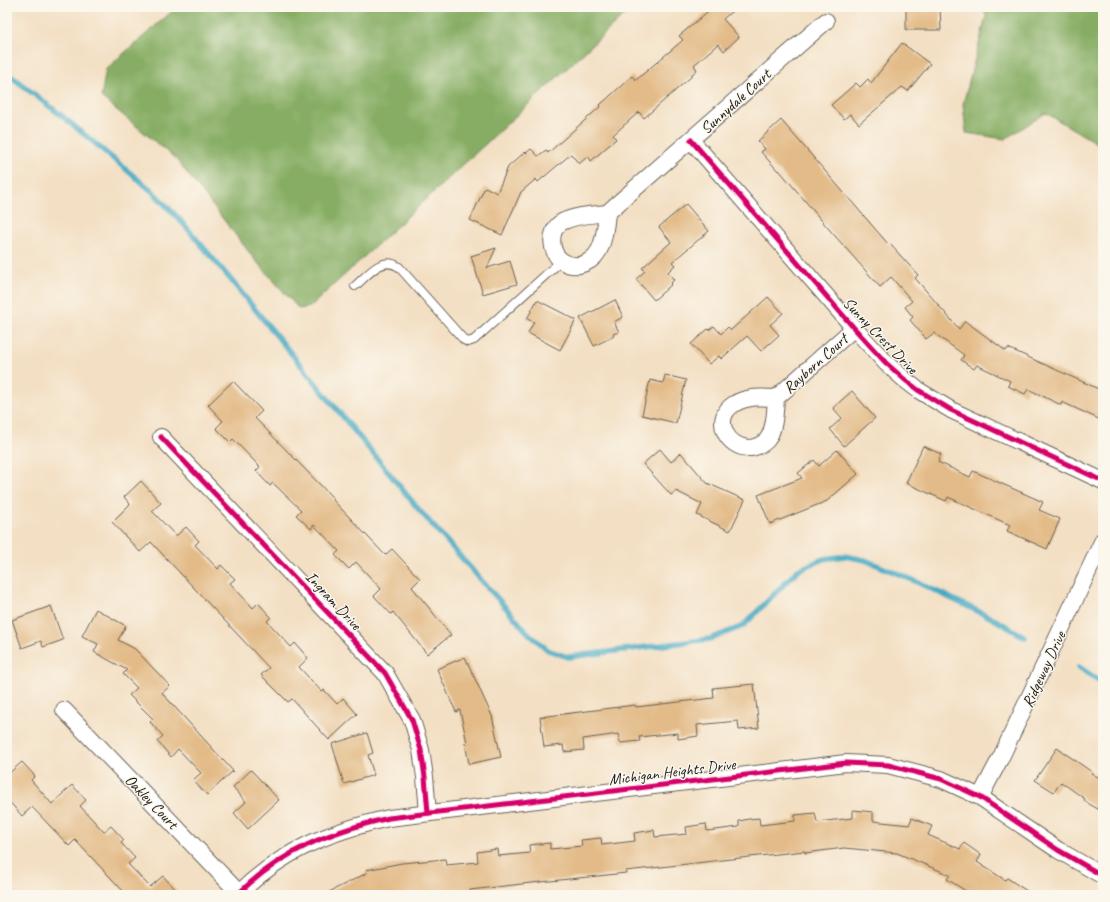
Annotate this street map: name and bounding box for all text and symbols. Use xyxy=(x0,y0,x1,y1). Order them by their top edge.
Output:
street label: Sunnydale Court xyxy=(696,64,776,139)
street label: Sunny Crest Drive xyxy=(839,293,923,380)
street label: Rayborn Court xyxy=(779,328,854,398)
street label: Ingram Drive xyxy=(301,567,367,636)
street label: Ridgeway Drive xyxy=(1018,627,1071,711)
street label: Michigan Heights Drive xyxy=(608,754,738,790)
street label: Oakley Court xyxy=(120,770,183,834)

